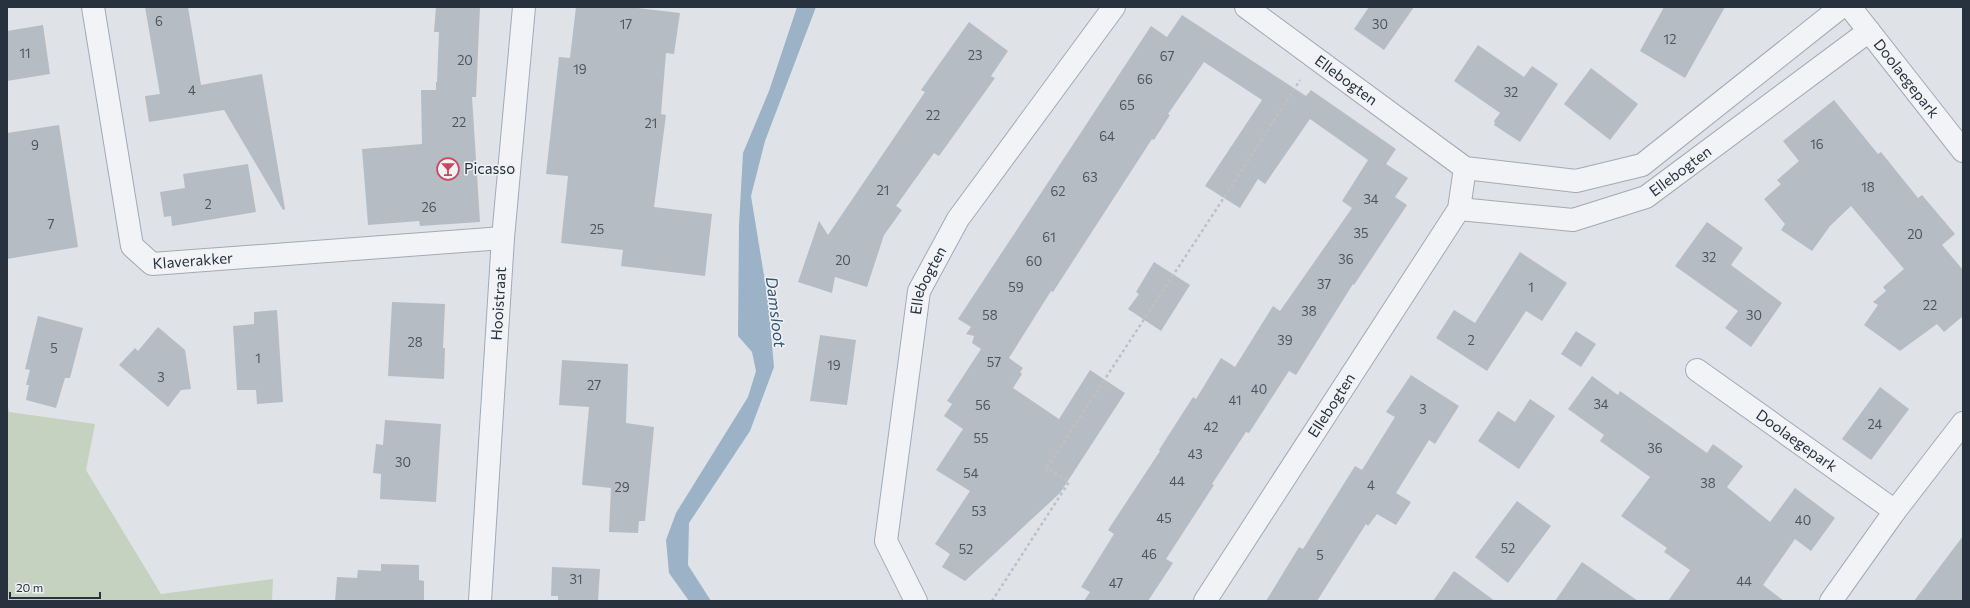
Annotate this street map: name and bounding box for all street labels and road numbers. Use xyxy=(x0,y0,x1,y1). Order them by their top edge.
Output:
street label: Doolaegepark xyxy=(1870,35,1943,121)
street label: Ellebogten xyxy=(1312,51,1381,109)
street label: Ellebogten xyxy=(1645,142,1715,200)
street label: Ellebogten xyxy=(906,243,949,316)
street label: Klaverakker xyxy=(152,248,234,272)
street label: Hooistraat xyxy=(487,266,509,341)
street label: Ellebogten xyxy=(1303,369,1358,440)
street label: Doolaegepark xyxy=(1753,405,1841,475)

